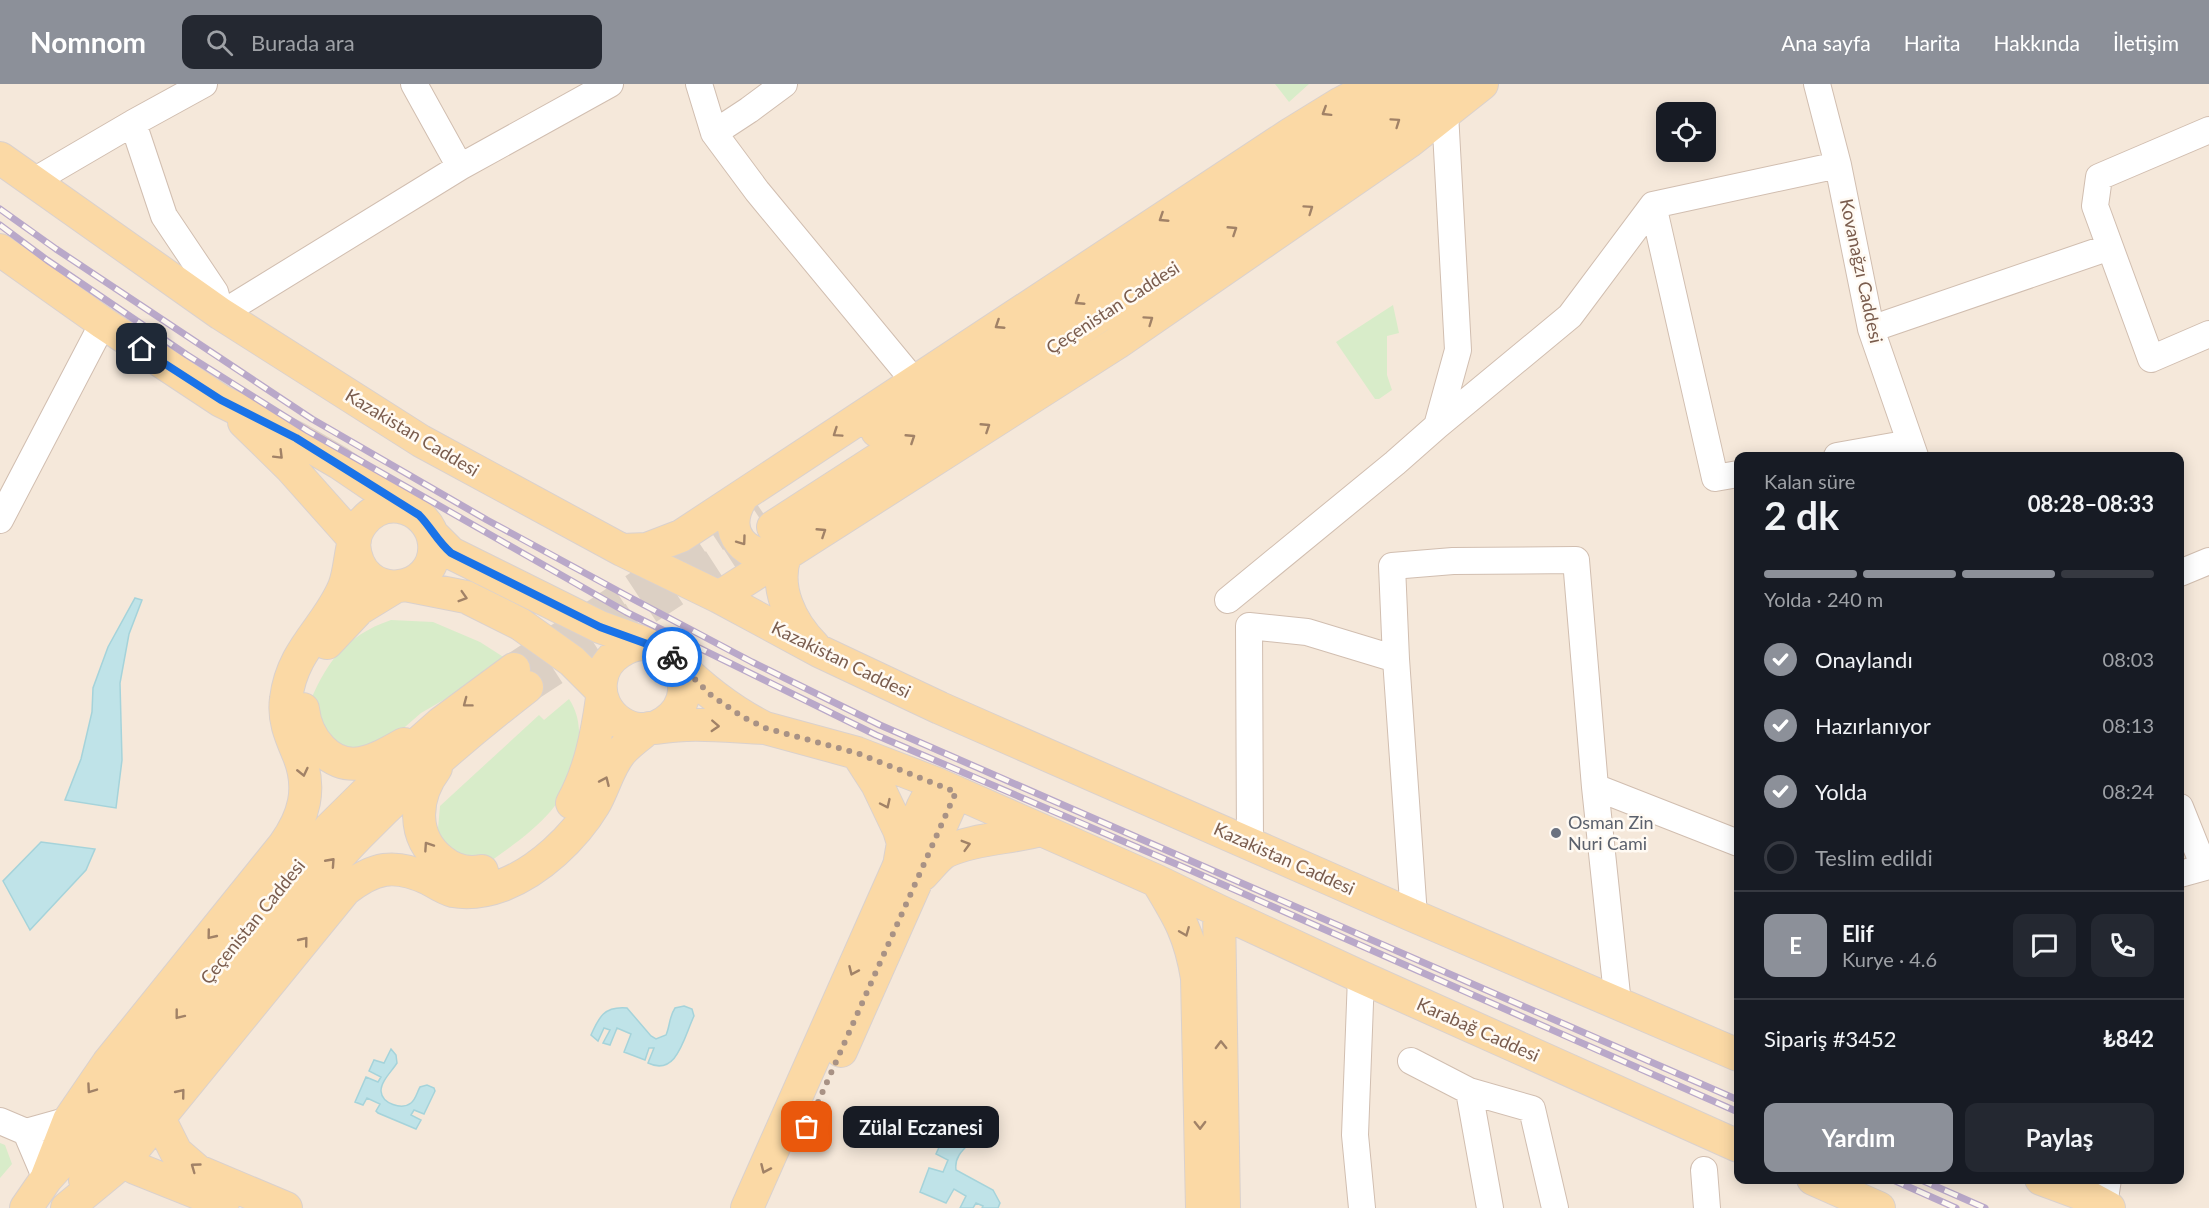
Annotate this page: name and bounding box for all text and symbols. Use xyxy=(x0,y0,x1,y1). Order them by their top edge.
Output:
search box xyxy=(182,15,602,69)
text: Nomnom xyxy=(30,25,146,59)
icon: search xyxy=(203,26,236,59)
text: Burada ara xyxy=(251,29,355,56)
text: Ana sayfa xyxy=(1781,30,1871,55)
text: Harita xyxy=(1904,30,1960,55)
text: Hakkında xyxy=(1993,30,2080,55)
text: İletişim xyxy=(2113,30,2179,55)
map controls xyxy=(1656,102,1716,162)
button: locate xyxy=(1656,102,1716,162)
one-way arrow xyxy=(1322,105,1332,117)
one-way arrow xyxy=(1389,118,1400,129)
street label: Kovanağzı Caddesi xyxy=(1836,196,1888,345)
one-way arrow xyxy=(1303,206,1314,217)
one-way arrow xyxy=(1158,211,1169,222)
one-way arrow xyxy=(1227,225,1237,237)
street label: Çeçenistan Caddesi xyxy=(1042,256,1183,358)
one-way arrow xyxy=(1075,294,1085,306)
one-way arrow xyxy=(1142,316,1153,327)
one-way arrow xyxy=(995,318,1006,329)
pin xyxy=(116,323,167,374)
icon: home xyxy=(125,332,158,365)
street label: Kazakistan Caddesi xyxy=(342,384,483,481)
one-way arrow xyxy=(979,423,990,434)
one-way arrow xyxy=(833,425,843,437)
one-way arrow xyxy=(905,434,915,446)
one-way arrow xyxy=(271,448,282,459)
text: Kalan süre xyxy=(1764,469,1855,493)
text: 08:28–08:33 xyxy=(2028,490,2154,517)
text: 2 dk xyxy=(1764,492,1839,538)
one-way arrow xyxy=(815,528,826,539)
one-way arrow xyxy=(735,535,746,546)
text: Yolda · 240 m xyxy=(1764,587,1883,611)
one-way arrow xyxy=(457,590,468,602)
street label: Kazakistan Caddesi xyxy=(768,616,915,702)
courier xyxy=(642,627,702,687)
icon: bike xyxy=(656,641,689,674)
icon: check xyxy=(1764,643,1797,676)
text: Onaylandı xyxy=(1815,646,1913,673)
text: 08:03 xyxy=(2103,647,2154,671)
one-way arrow xyxy=(462,696,473,707)
icon: check xyxy=(1764,709,1797,742)
text: Hazırlanıyor xyxy=(1815,712,1931,739)
text: 08:13 xyxy=(2103,713,2154,737)
one-way arrow xyxy=(710,719,719,732)
one-way arrow xyxy=(296,767,309,777)
icon: check xyxy=(1764,775,1797,808)
one-way arrow xyxy=(597,776,609,787)
text: Yolda xyxy=(1815,778,1867,805)
text: 08:24 xyxy=(2103,779,2154,803)
one-way arrow xyxy=(878,797,890,808)
place label: Osman Zin Nuri Cami xyxy=(1568,811,1654,854)
street label: Kazakistan Caddesi xyxy=(1211,817,1358,899)
marker: Osman Zin Nuri Cami xyxy=(1549,826,1563,840)
one-way arrow xyxy=(961,840,971,853)
one-way arrow xyxy=(425,841,436,852)
text: Teslim edildi xyxy=(1815,844,1933,871)
street label: Çeçenistan Caddesi xyxy=(195,855,309,988)
one-way arrow xyxy=(324,859,335,870)
button: chat xyxy=(2013,914,2076,977)
button: phone xyxy=(2091,914,2154,977)
text: Elif xyxy=(1842,920,1874,947)
one-way arrow xyxy=(1178,926,1191,936)
one-way arrow xyxy=(207,929,218,940)
text: E xyxy=(1789,932,1802,959)
one-way arrow xyxy=(296,937,307,948)
text: Kurye · 4.6 xyxy=(1842,947,1937,971)
one-way arrow xyxy=(848,965,860,976)
street label: Karabağ Caddesi xyxy=(1414,992,1543,1066)
one-way arrow xyxy=(175,1009,186,1020)
text: Sipariş #3452 xyxy=(1764,1025,1897,1052)
text: ₺842 xyxy=(2103,1025,2154,1052)
one-way arrow xyxy=(1215,1040,1227,1049)
one-way arrow xyxy=(87,1082,98,1093)
one-way arrow xyxy=(174,1089,185,1100)
pin xyxy=(781,1101,832,1152)
button: Yardım xyxy=(1764,1103,1953,1172)
button: Paylaş xyxy=(1965,1103,2154,1172)
callout: Zülal Eczanesi xyxy=(843,1106,999,1148)
icon: bag xyxy=(790,1110,823,1143)
text: Zülal Eczanesi xyxy=(859,1115,983,1139)
one-way arrow xyxy=(1194,1120,1207,1129)
one-way arrow xyxy=(760,1162,772,1173)
one-way arrow xyxy=(190,1163,201,1174)

